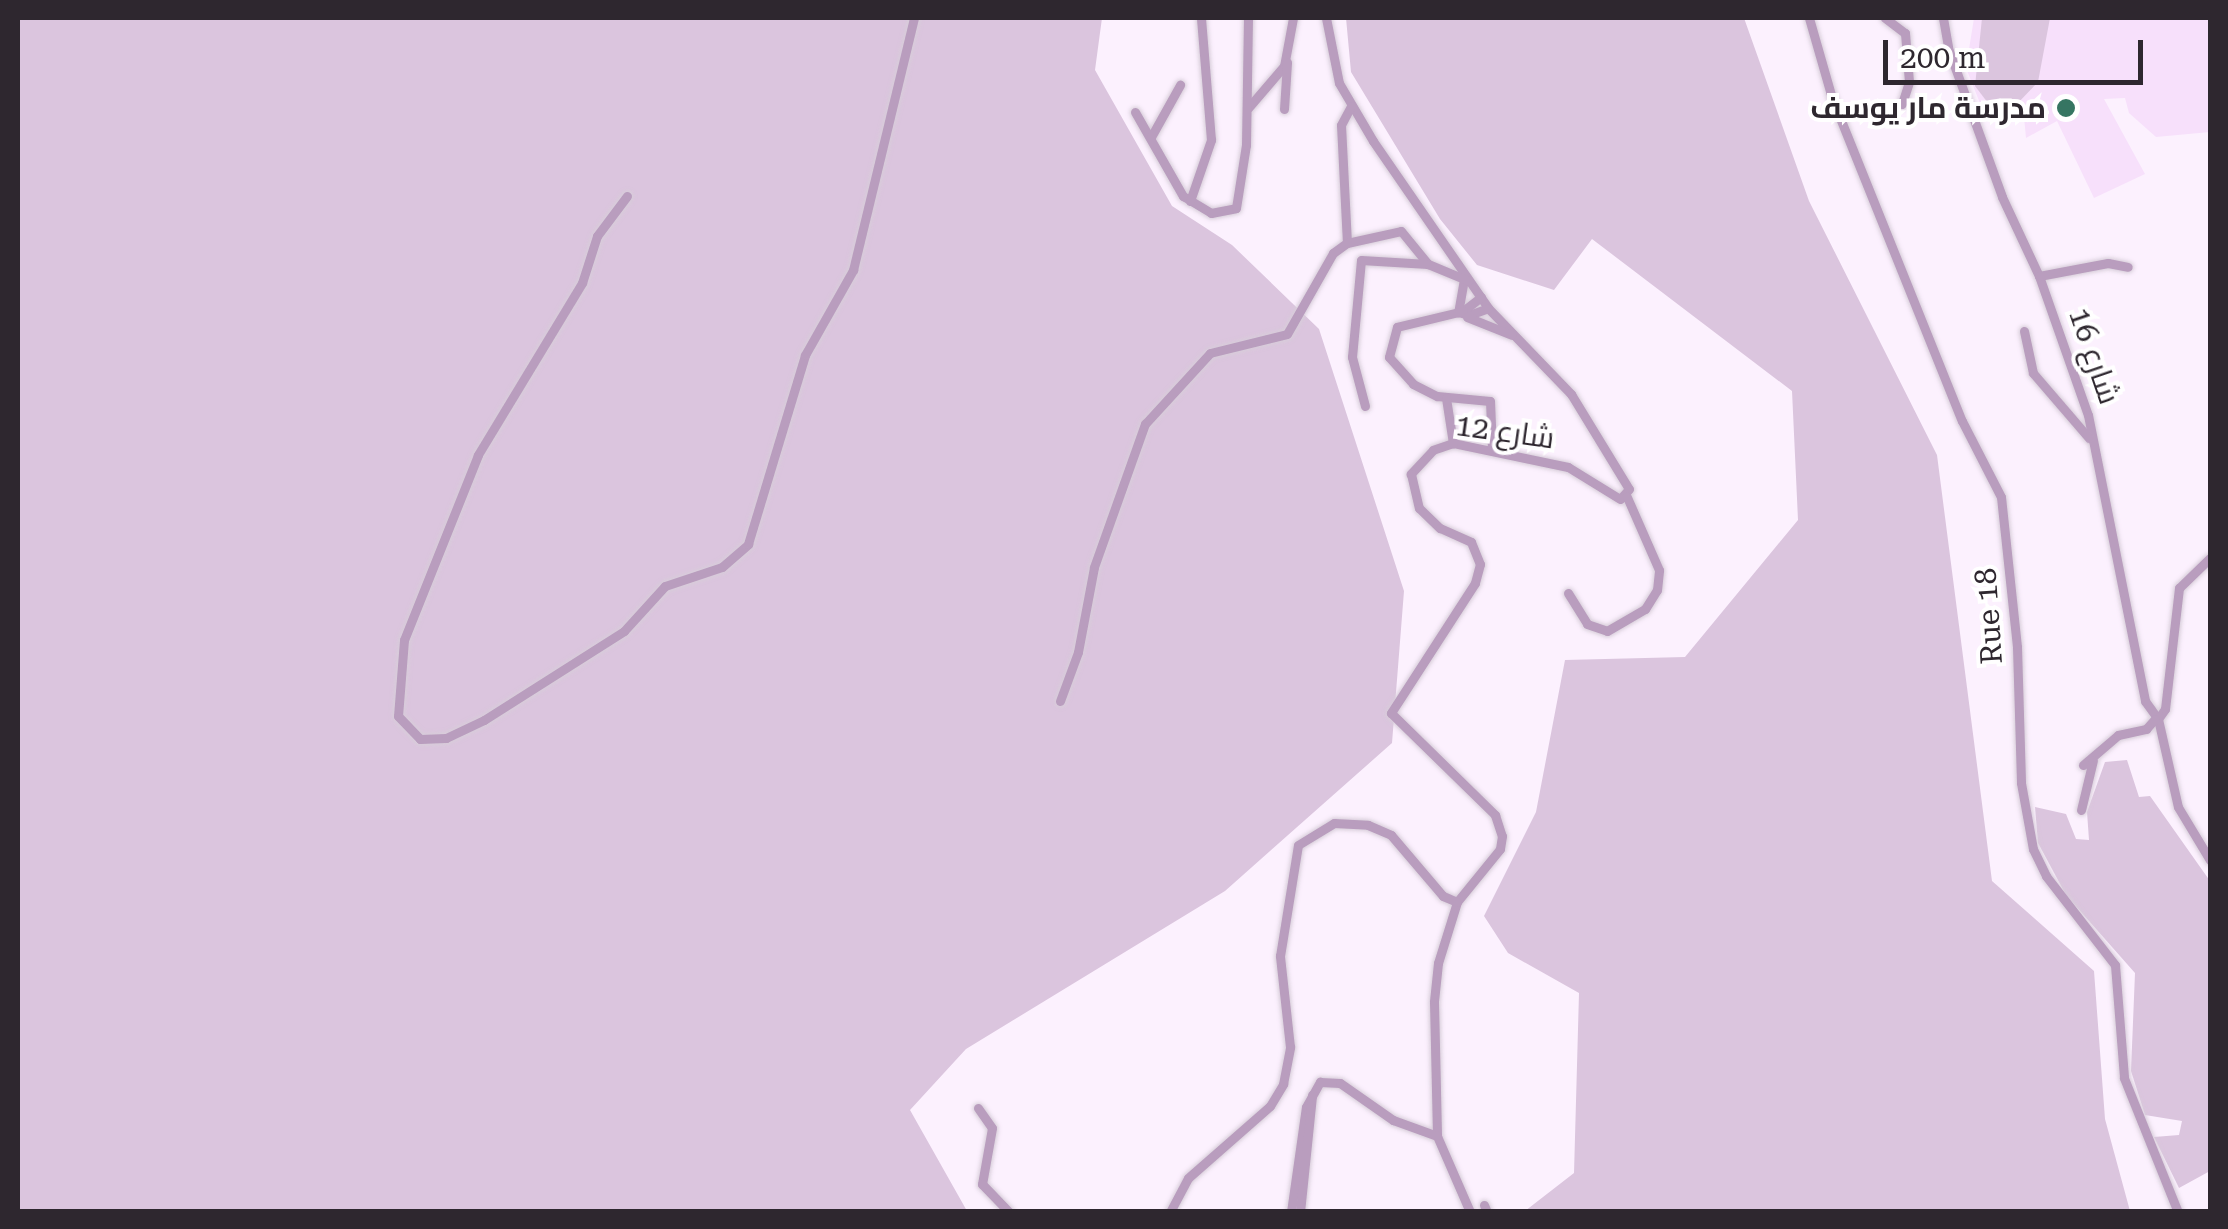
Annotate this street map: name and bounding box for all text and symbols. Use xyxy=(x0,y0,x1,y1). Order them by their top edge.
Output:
scale bar xyxy=(1888,20,2148,82)
text: 200 m xyxy=(1900,40,1985,75)
place label: مدرسة مار يوسف xyxy=(1810,90,2046,126)
marker: مدرسة مار يوسف xyxy=(2055,97,2077,119)
street label: شارع 16 xyxy=(2061,303,2127,409)
street label: شارع 12 xyxy=(1453,407,1557,457)
street label: Rue 18 xyxy=(1968,567,2010,665)

